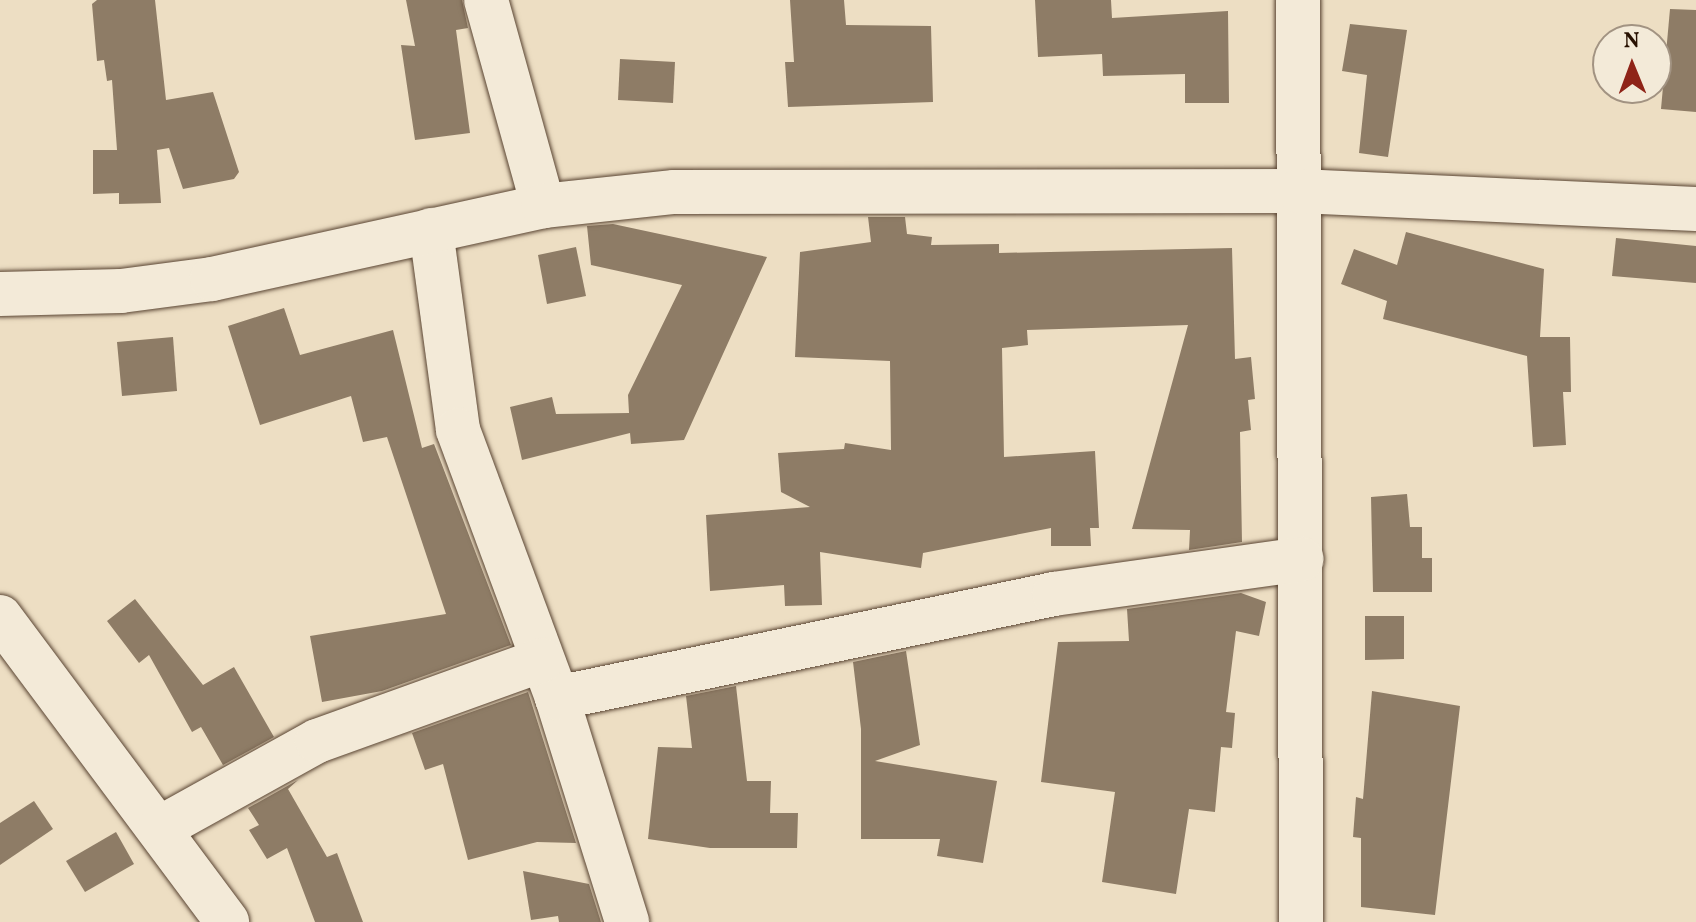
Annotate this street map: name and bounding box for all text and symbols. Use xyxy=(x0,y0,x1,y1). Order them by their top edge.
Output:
north arrow xyxy=(1592,24,1672,104)
text: N xyxy=(1623,26,1640,57)

